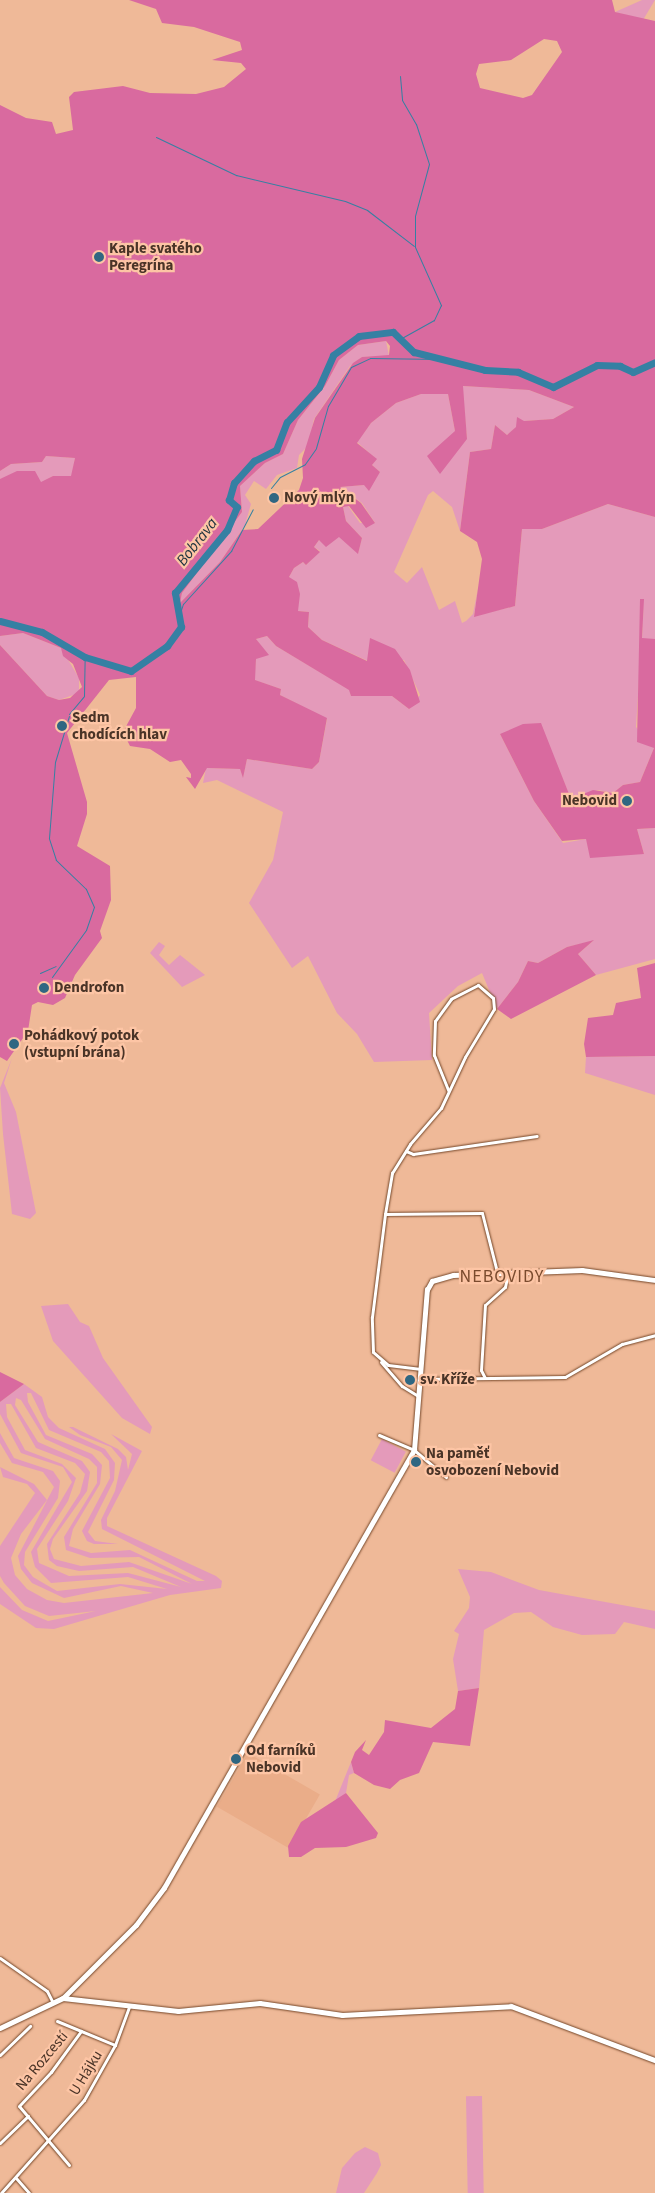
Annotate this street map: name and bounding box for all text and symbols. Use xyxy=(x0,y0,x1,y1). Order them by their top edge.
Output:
place label: Kaple svatého Peregrína xyxy=(109,239,202,274)
marker: Kaple svatého Peregrína xyxy=(93,251,105,263)
place label: Nový mlýn xyxy=(284,489,354,507)
marker: Nový mlýn xyxy=(268,492,280,504)
water label: Bobrava xyxy=(172,514,222,570)
place label: Sedm chodících hlav xyxy=(72,708,167,743)
marker: Sedm chodících hlav xyxy=(56,720,68,732)
place label: Nebovid xyxy=(562,792,617,810)
marker: Nebovid xyxy=(621,795,633,807)
place label: Dendrofon xyxy=(54,979,124,997)
marker: Dendrofon xyxy=(38,982,50,994)
place label: Pohádkový potok (vstupní brána) xyxy=(24,1026,139,1061)
marker: Pohádkový potok (vstupní brána) xyxy=(8,1038,20,1050)
district label: NEBOVIDY xyxy=(459,1266,545,1288)
place label: sv. Kříže xyxy=(420,1371,475,1389)
marker: sv. Kříže xyxy=(404,1374,416,1386)
place label: Na paměť osvobození Nebovid xyxy=(426,1444,559,1479)
marker: Na paměť osvobození Nebovid xyxy=(410,1456,422,1468)
place label: Od farníků Nebovid xyxy=(246,1741,316,1776)
marker: Od farníků Nebovid xyxy=(230,1753,242,1765)
street label: Na Rozcestí xyxy=(12,2028,72,2094)
street label: U Hájku xyxy=(66,2047,106,2099)

